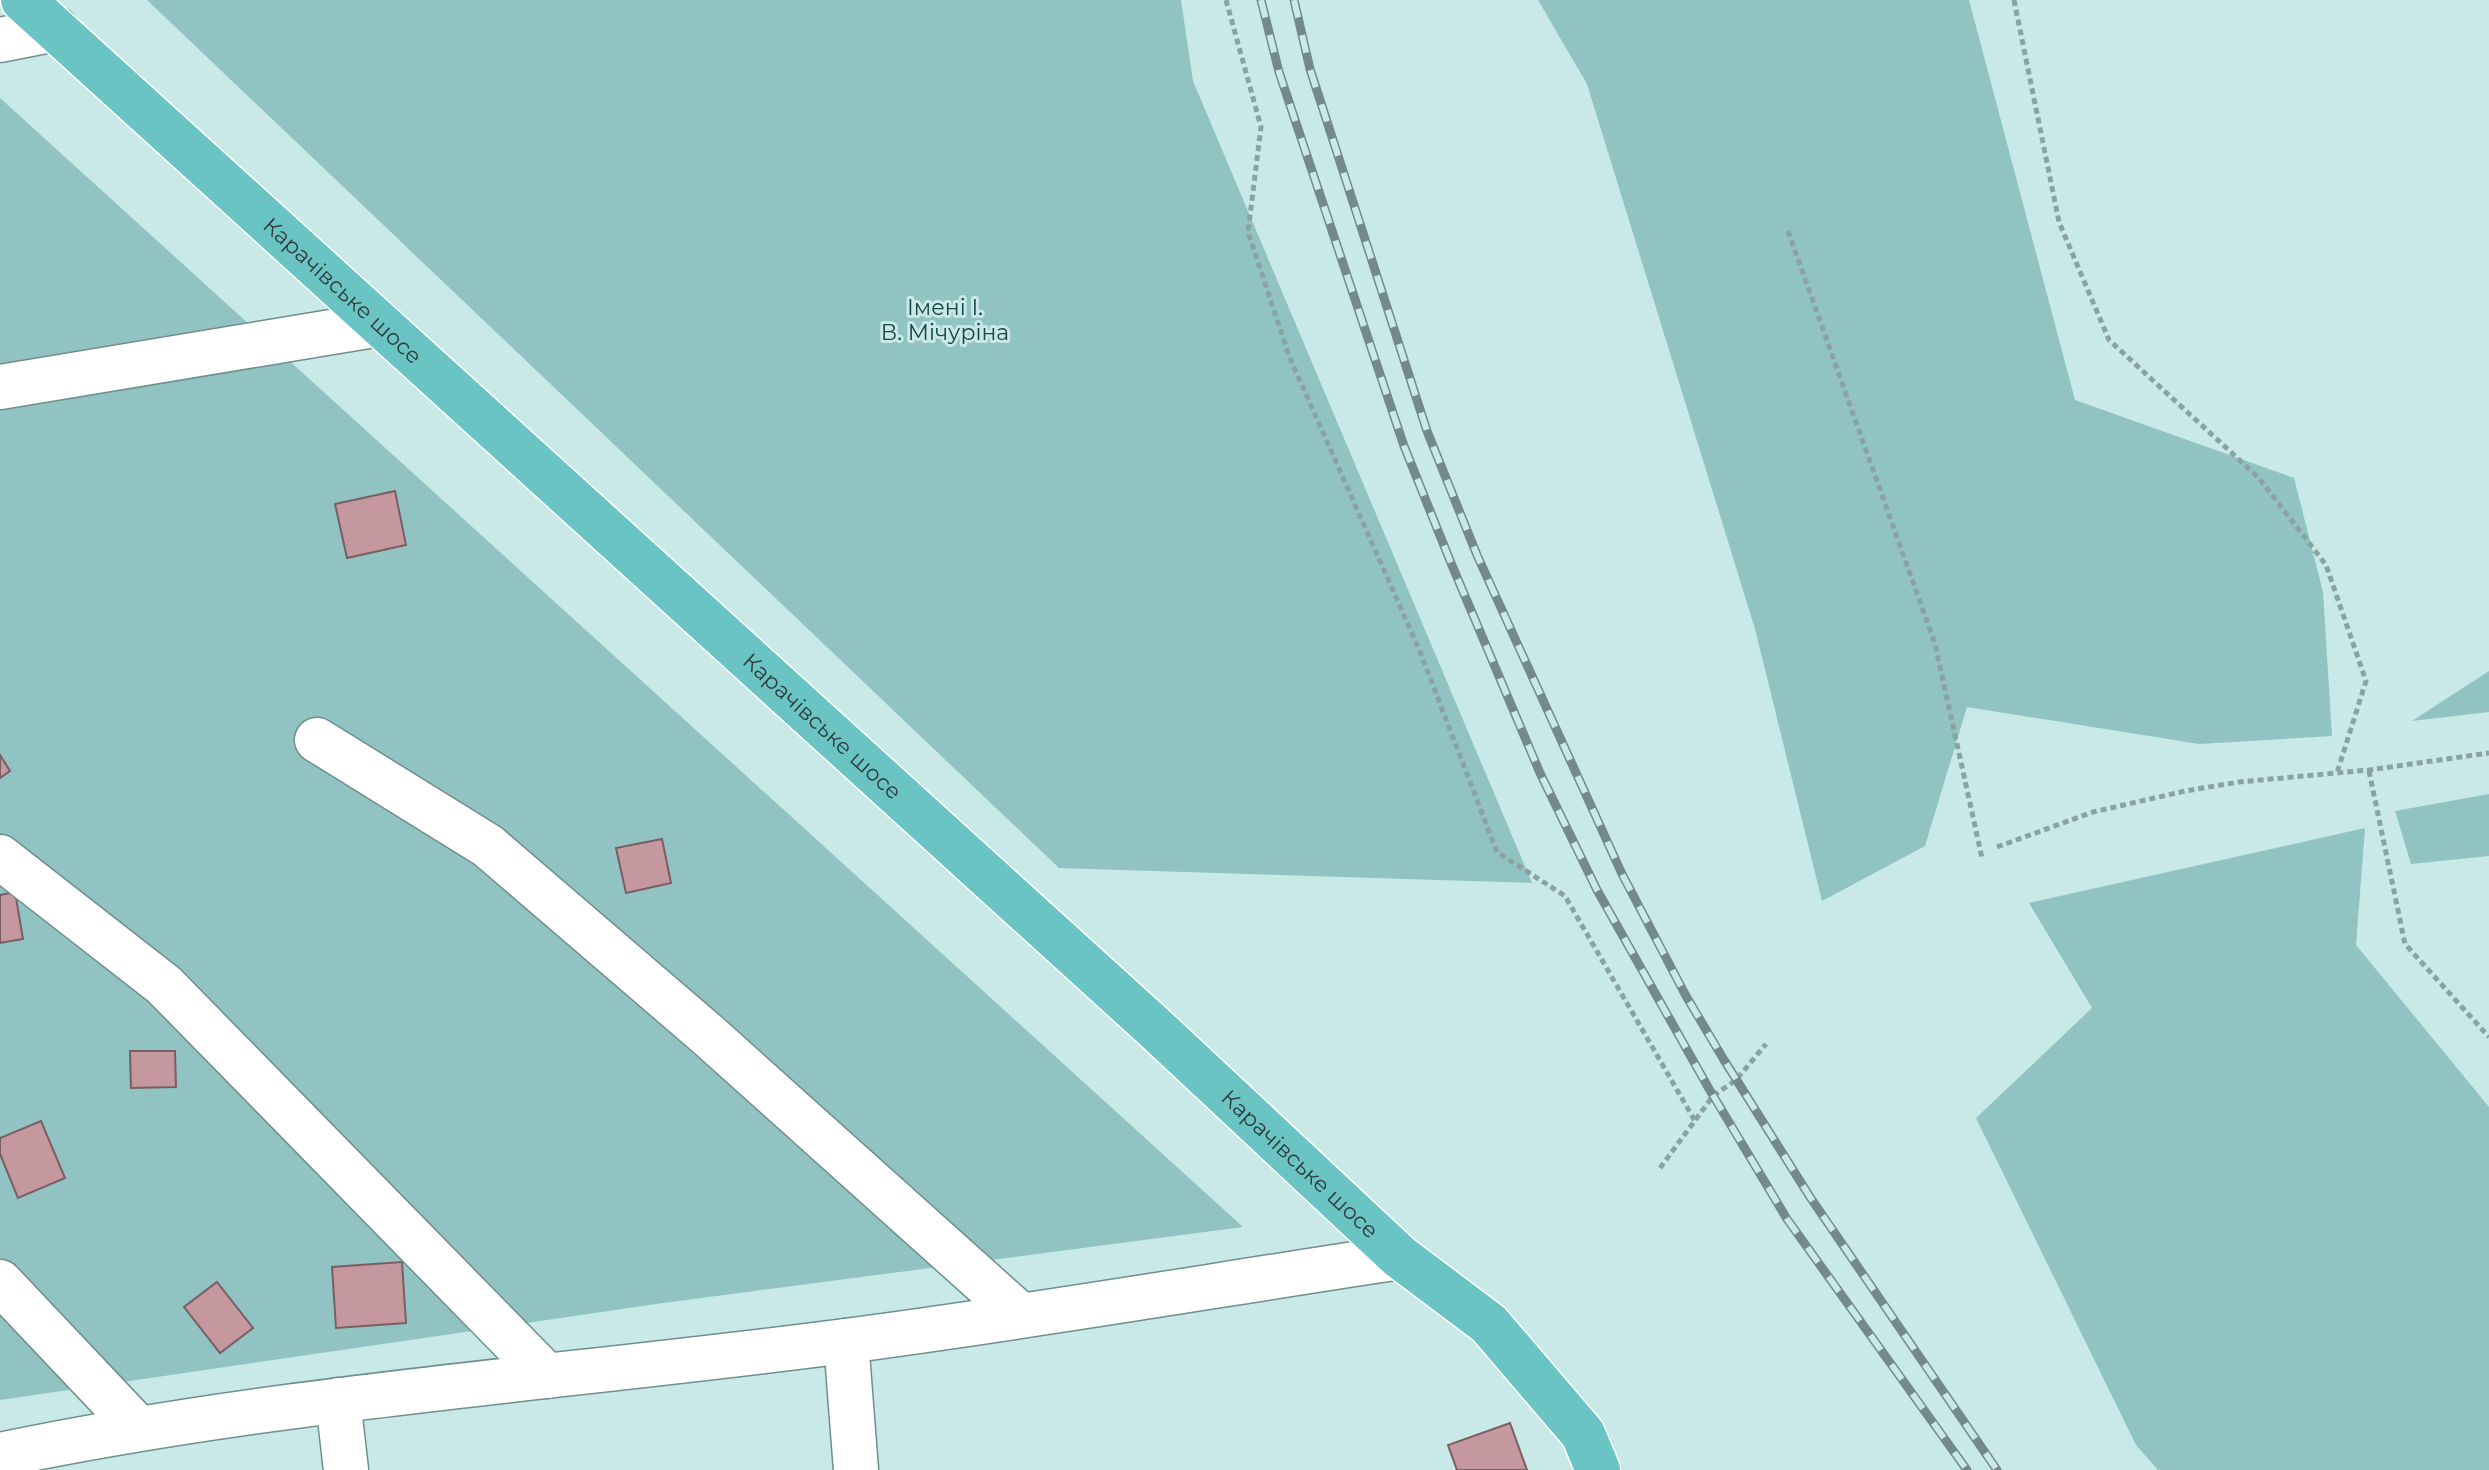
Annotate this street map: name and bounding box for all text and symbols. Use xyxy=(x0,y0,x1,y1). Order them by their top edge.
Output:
street label: Карачівське шосе xyxy=(258,211,428,369)
park label: Імені І. В. Мічуріна xyxy=(881,294,1009,346)
street label: Карачівське шосе xyxy=(737,647,908,805)
street label: Карачівське шосе xyxy=(1216,1084,1384,1244)

